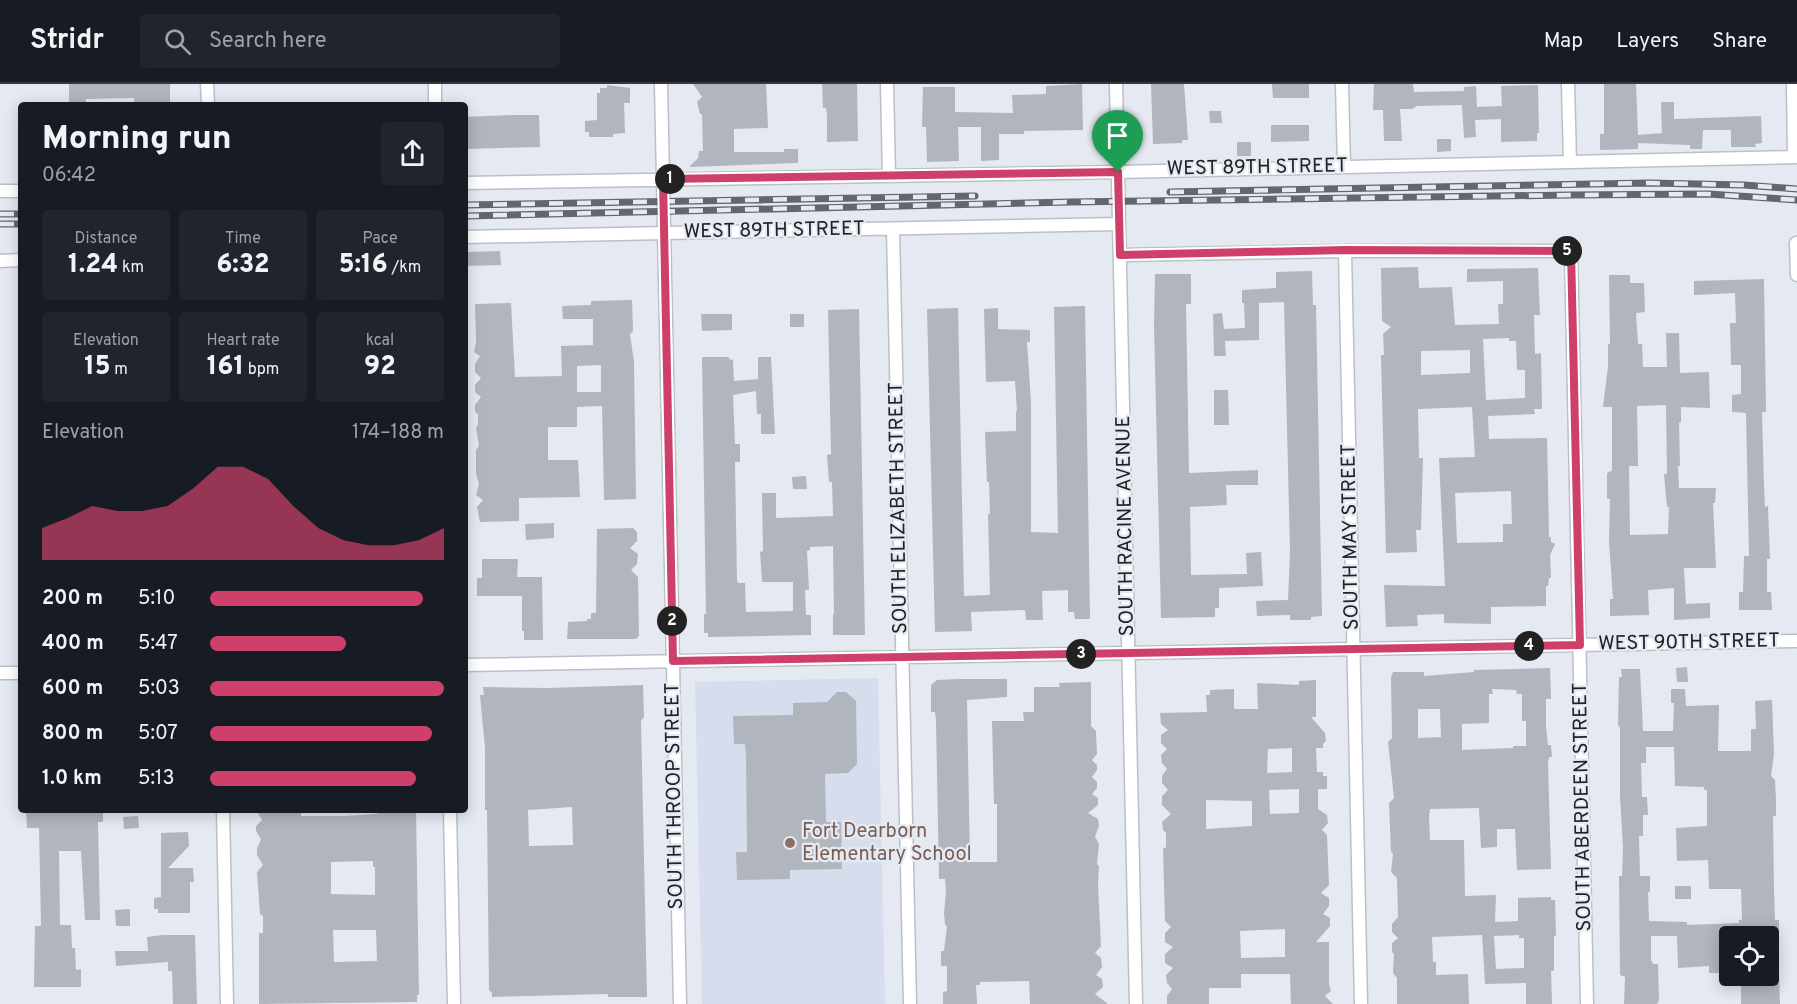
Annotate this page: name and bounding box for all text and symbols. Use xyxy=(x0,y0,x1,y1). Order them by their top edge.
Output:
search box xyxy=(140,14,560,68)
text: Stridr xyxy=(30,23,104,59)
icon: search xyxy=(161,25,194,58)
text: Search here xyxy=(209,28,327,55)
text: Map xyxy=(1544,28,1583,55)
text: Layers xyxy=(1616,28,1679,55)
text: Share xyxy=(1712,28,1767,55)
pin xyxy=(1092,110,1143,172)
text: Morning run xyxy=(42,119,232,161)
icon: arrive xyxy=(1101,119,1134,152)
button: share xyxy=(381,122,444,185)
street label: WEST 89TH STREET xyxy=(1166,153,1348,183)
text: 06:42 xyxy=(42,163,96,189)
pin: 1 xyxy=(655,164,685,194)
text: 1 xyxy=(667,169,673,189)
street label: WEST 89TH STREET xyxy=(683,216,865,246)
text: Distance xyxy=(75,229,137,249)
text: Time xyxy=(225,229,261,249)
text: Pace xyxy=(362,229,398,249)
pin: 5 xyxy=(1552,236,1582,266)
text: 5 xyxy=(1562,241,1572,261)
text: 1.24 xyxy=(68,249,118,282)
text: 6:32 xyxy=(216,249,270,282)
text: 5:16 xyxy=(339,249,388,282)
text: km xyxy=(118,258,144,278)
text: /km xyxy=(388,258,421,278)
text: Elevation xyxy=(73,331,139,351)
text: Heart rate xyxy=(206,331,280,351)
text: kcal xyxy=(366,331,394,351)
text: 15 xyxy=(84,351,111,384)
text: 161 xyxy=(207,351,244,384)
text: 92 xyxy=(364,351,396,384)
text: m xyxy=(111,360,128,380)
text: bpm xyxy=(244,360,279,380)
street label: SOUTH ELIZABETH STREET xyxy=(884,382,914,634)
street label: SOUTH RACINE AVENUE xyxy=(1111,415,1141,637)
text: Elevation xyxy=(42,420,124,446)
text: 174–188 m xyxy=(352,420,444,446)
street label: SOUTH MAY STREET xyxy=(1336,443,1366,631)
text: 200 m xyxy=(42,586,103,612)
text: 5:10 xyxy=(138,586,175,612)
pin: 2 xyxy=(657,606,687,636)
text: 2 xyxy=(667,611,677,631)
street label: WEST 90TH STREET xyxy=(1598,628,1780,658)
text: 400 m xyxy=(42,631,104,657)
text: 5:47 xyxy=(138,631,178,657)
pin: 4 xyxy=(1514,631,1544,661)
text: 4 xyxy=(1524,636,1534,656)
pin: 3 xyxy=(1066,639,1096,669)
text: 3 xyxy=(1076,644,1086,664)
text: 600 m xyxy=(42,676,103,702)
text: 5:03 xyxy=(138,676,180,702)
street label: SOUTH THROOP STREET xyxy=(660,682,690,910)
street label: SOUTH ABERDEEN STREET xyxy=(1568,682,1598,932)
text: 800 m xyxy=(42,721,103,747)
text: 5:07 xyxy=(138,721,178,747)
text: 1.0 km xyxy=(42,766,102,792)
text: 5:13 xyxy=(138,766,174,792)
place label: Fort Dearborn Elementary School xyxy=(802,819,972,868)
marker: Fort Dearborn Elementary School xyxy=(783,836,797,850)
map controls xyxy=(1719,926,1779,986)
button: locate xyxy=(1719,926,1779,986)

